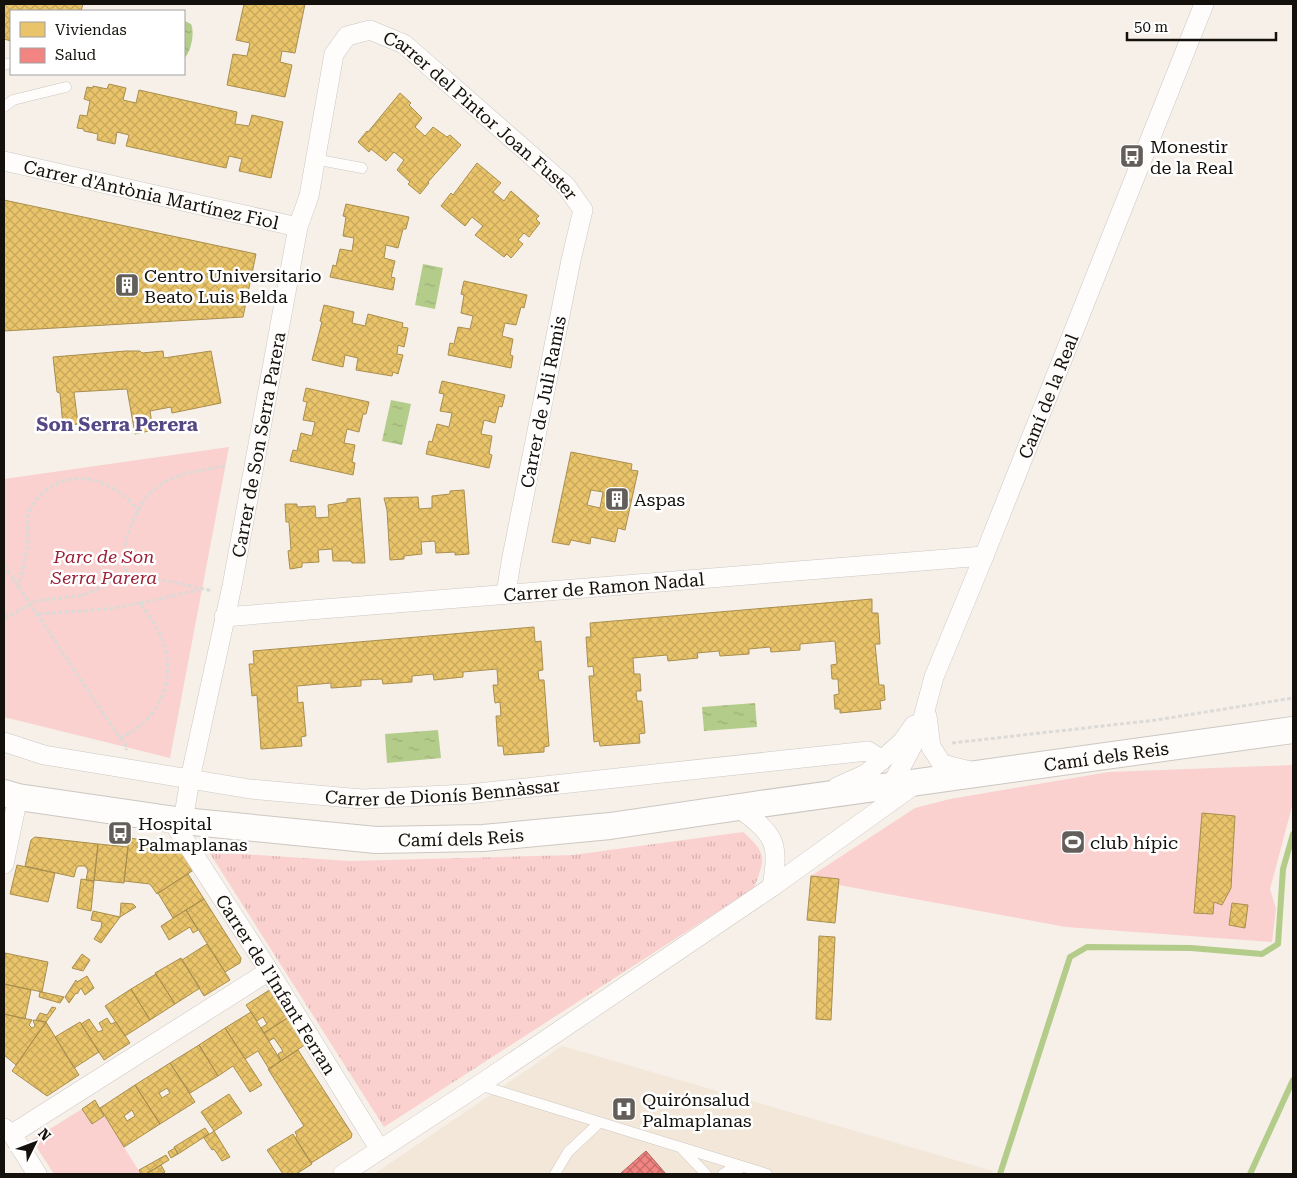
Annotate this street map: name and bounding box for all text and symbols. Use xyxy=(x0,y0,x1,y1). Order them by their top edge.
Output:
legend xyxy=(10,10,185,75)
scale bar xyxy=(1127,10,1276,42)
text: 50 m xyxy=(1134,18,1169,36)
text: Viviendas xyxy=(55,21,127,39)
street label: Carrer del Pintor Joan Fuster xyxy=(381,26,583,203)
text: Salud xyxy=(55,46,97,64)
place label: Monestir de la Real xyxy=(1150,136,1234,178)
bus stop icon: Monestir de la Real xyxy=(1119,143,1145,169)
street label: Carrer d'Antònia Martínez Fiol xyxy=(22,155,281,233)
place label: Centro Universitario Beato Luis Belda xyxy=(144,265,322,307)
building icon: Centro Universitario Beato Luis Belda xyxy=(114,272,140,298)
street label: Carrer de Juli Ramis xyxy=(516,314,570,490)
street label: Carrer de Son Serra Parera xyxy=(227,330,289,559)
street label: Camí de la Real xyxy=(1013,330,1082,462)
district label: Son Serra Perera xyxy=(36,413,198,436)
building icon: Aspas xyxy=(604,486,630,512)
place label: Aspas xyxy=(634,489,685,510)
park label: Parc de Son Serra Parera xyxy=(50,546,157,588)
street label: Carrer de Ramon Nadal xyxy=(502,568,705,605)
street label: Camí dels Reis xyxy=(1042,737,1170,775)
street label: Carrer de Dionís Bennàssar xyxy=(324,774,561,809)
place label: Hospital Palmaplanas xyxy=(138,813,248,855)
bus stop icon: Hospital Palmaplanas xyxy=(107,820,133,846)
street label: Camí dels Reis xyxy=(398,824,525,850)
sports icon: club hípic xyxy=(1060,829,1086,855)
place label: club hípic xyxy=(1090,832,1178,853)
street label: Carrer de l'Infant Ferran xyxy=(212,890,341,1078)
place label: Quirónsalud Palmaplanas xyxy=(642,1089,752,1131)
hospital icon: Quirónsalud Palmaplanas xyxy=(611,1096,637,1122)
north arrow xyxy=(10,1118,60,1168)
text: N xyxy=(35,1125,54,1144)

